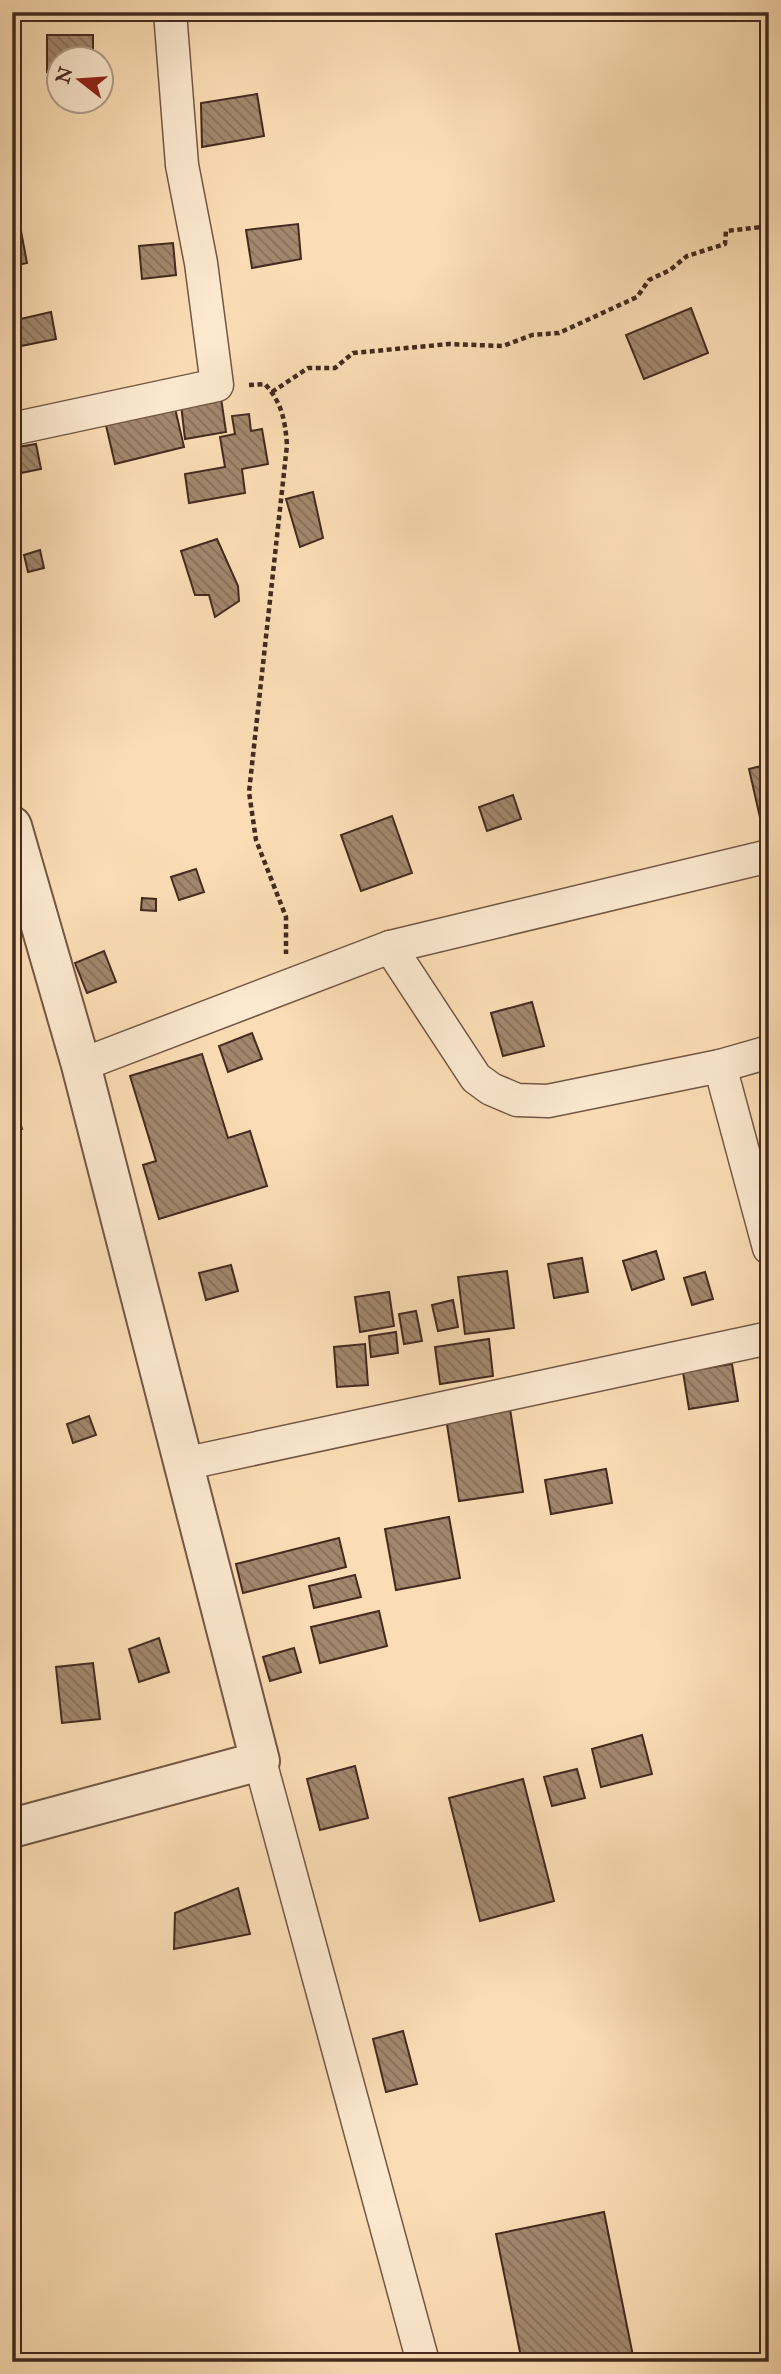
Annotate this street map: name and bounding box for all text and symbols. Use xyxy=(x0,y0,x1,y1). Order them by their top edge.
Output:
north arrow xyxy=(46,46,116,116)
text: N xyxy=(51,64,78,86)

